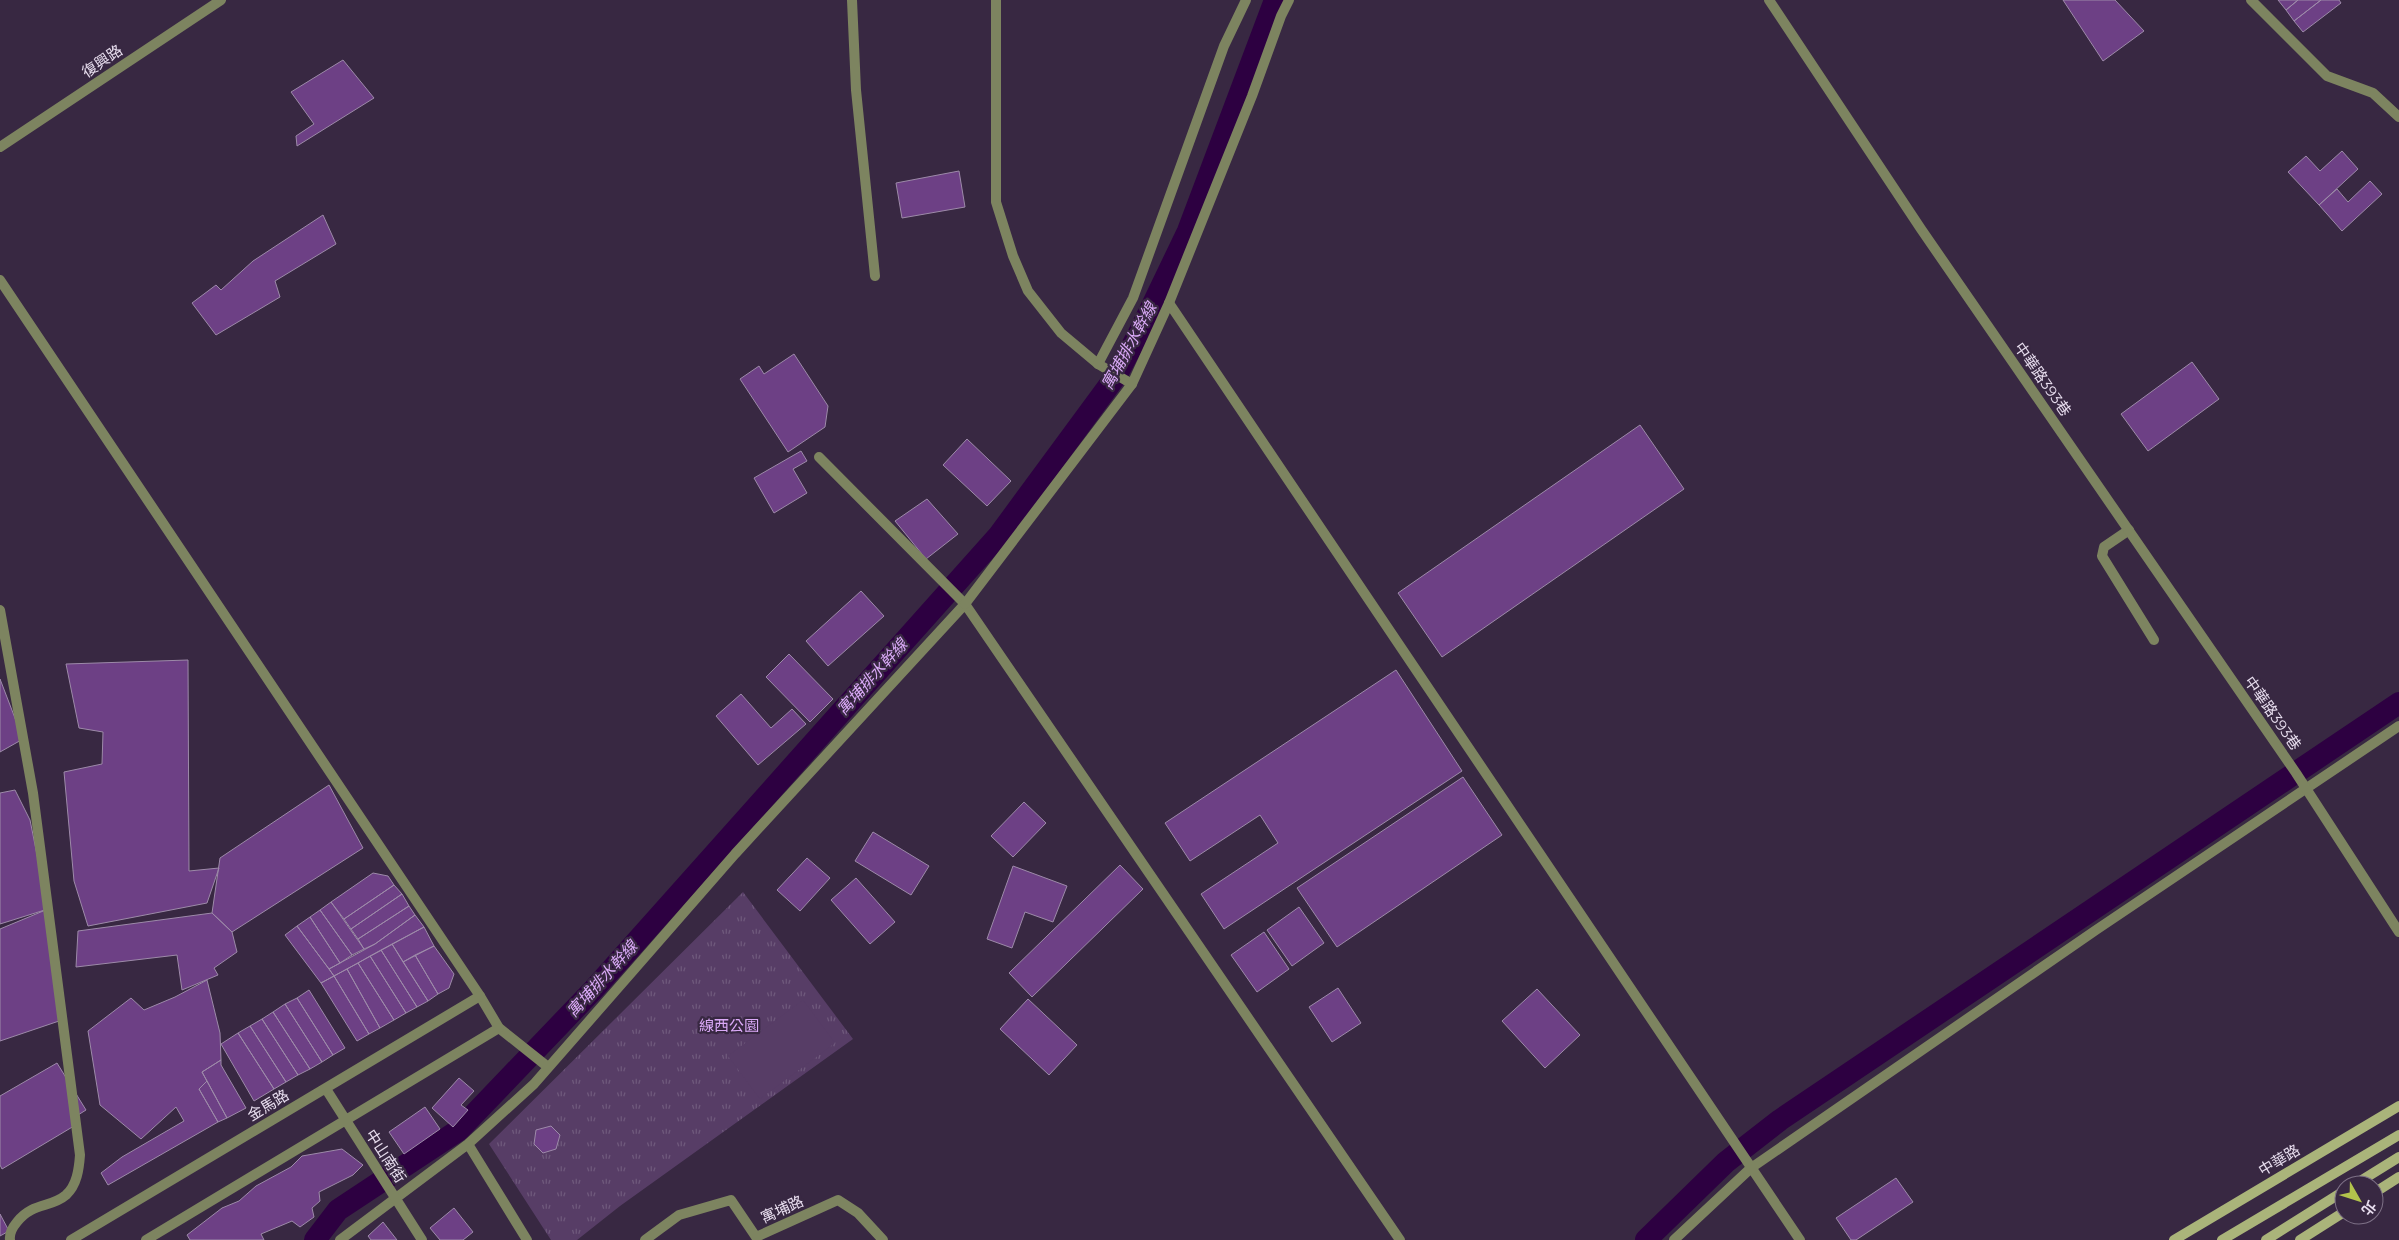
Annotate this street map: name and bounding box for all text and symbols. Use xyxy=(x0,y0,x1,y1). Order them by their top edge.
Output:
street label: 復興路 xyxy=(78,41,126,81)
water label: 寓埔排水幹線 xyxy=(1097,298,1162,393)
street label: 中華路393巷 xyxy=(2011,338,2075,420)
water label: 寓埔排水幹線 xyxy=(833,633,913,719)
street label: 中華路393巷 xyxy=(2241,672,2305,754)
water label: 寓埔排水幹線 xyxy=(563,935,643,1021)
park label: 線西公園 xyxy=(699,1016,759,1035)
street label: 金馬路 xyxy=(244,1085,292,1125)
street label: 中山南街 xyxy=(362,1126,410,1186)
street label: 中華路 xyxy=(2255,1140,2303,1180)
north arrow xyxy=(2334,1175,2384,1225)
street label: 寓埔路 xyxy=(758,1191,806,1227)
text: 北 xyxy=(2358,1197,2381,1219)

